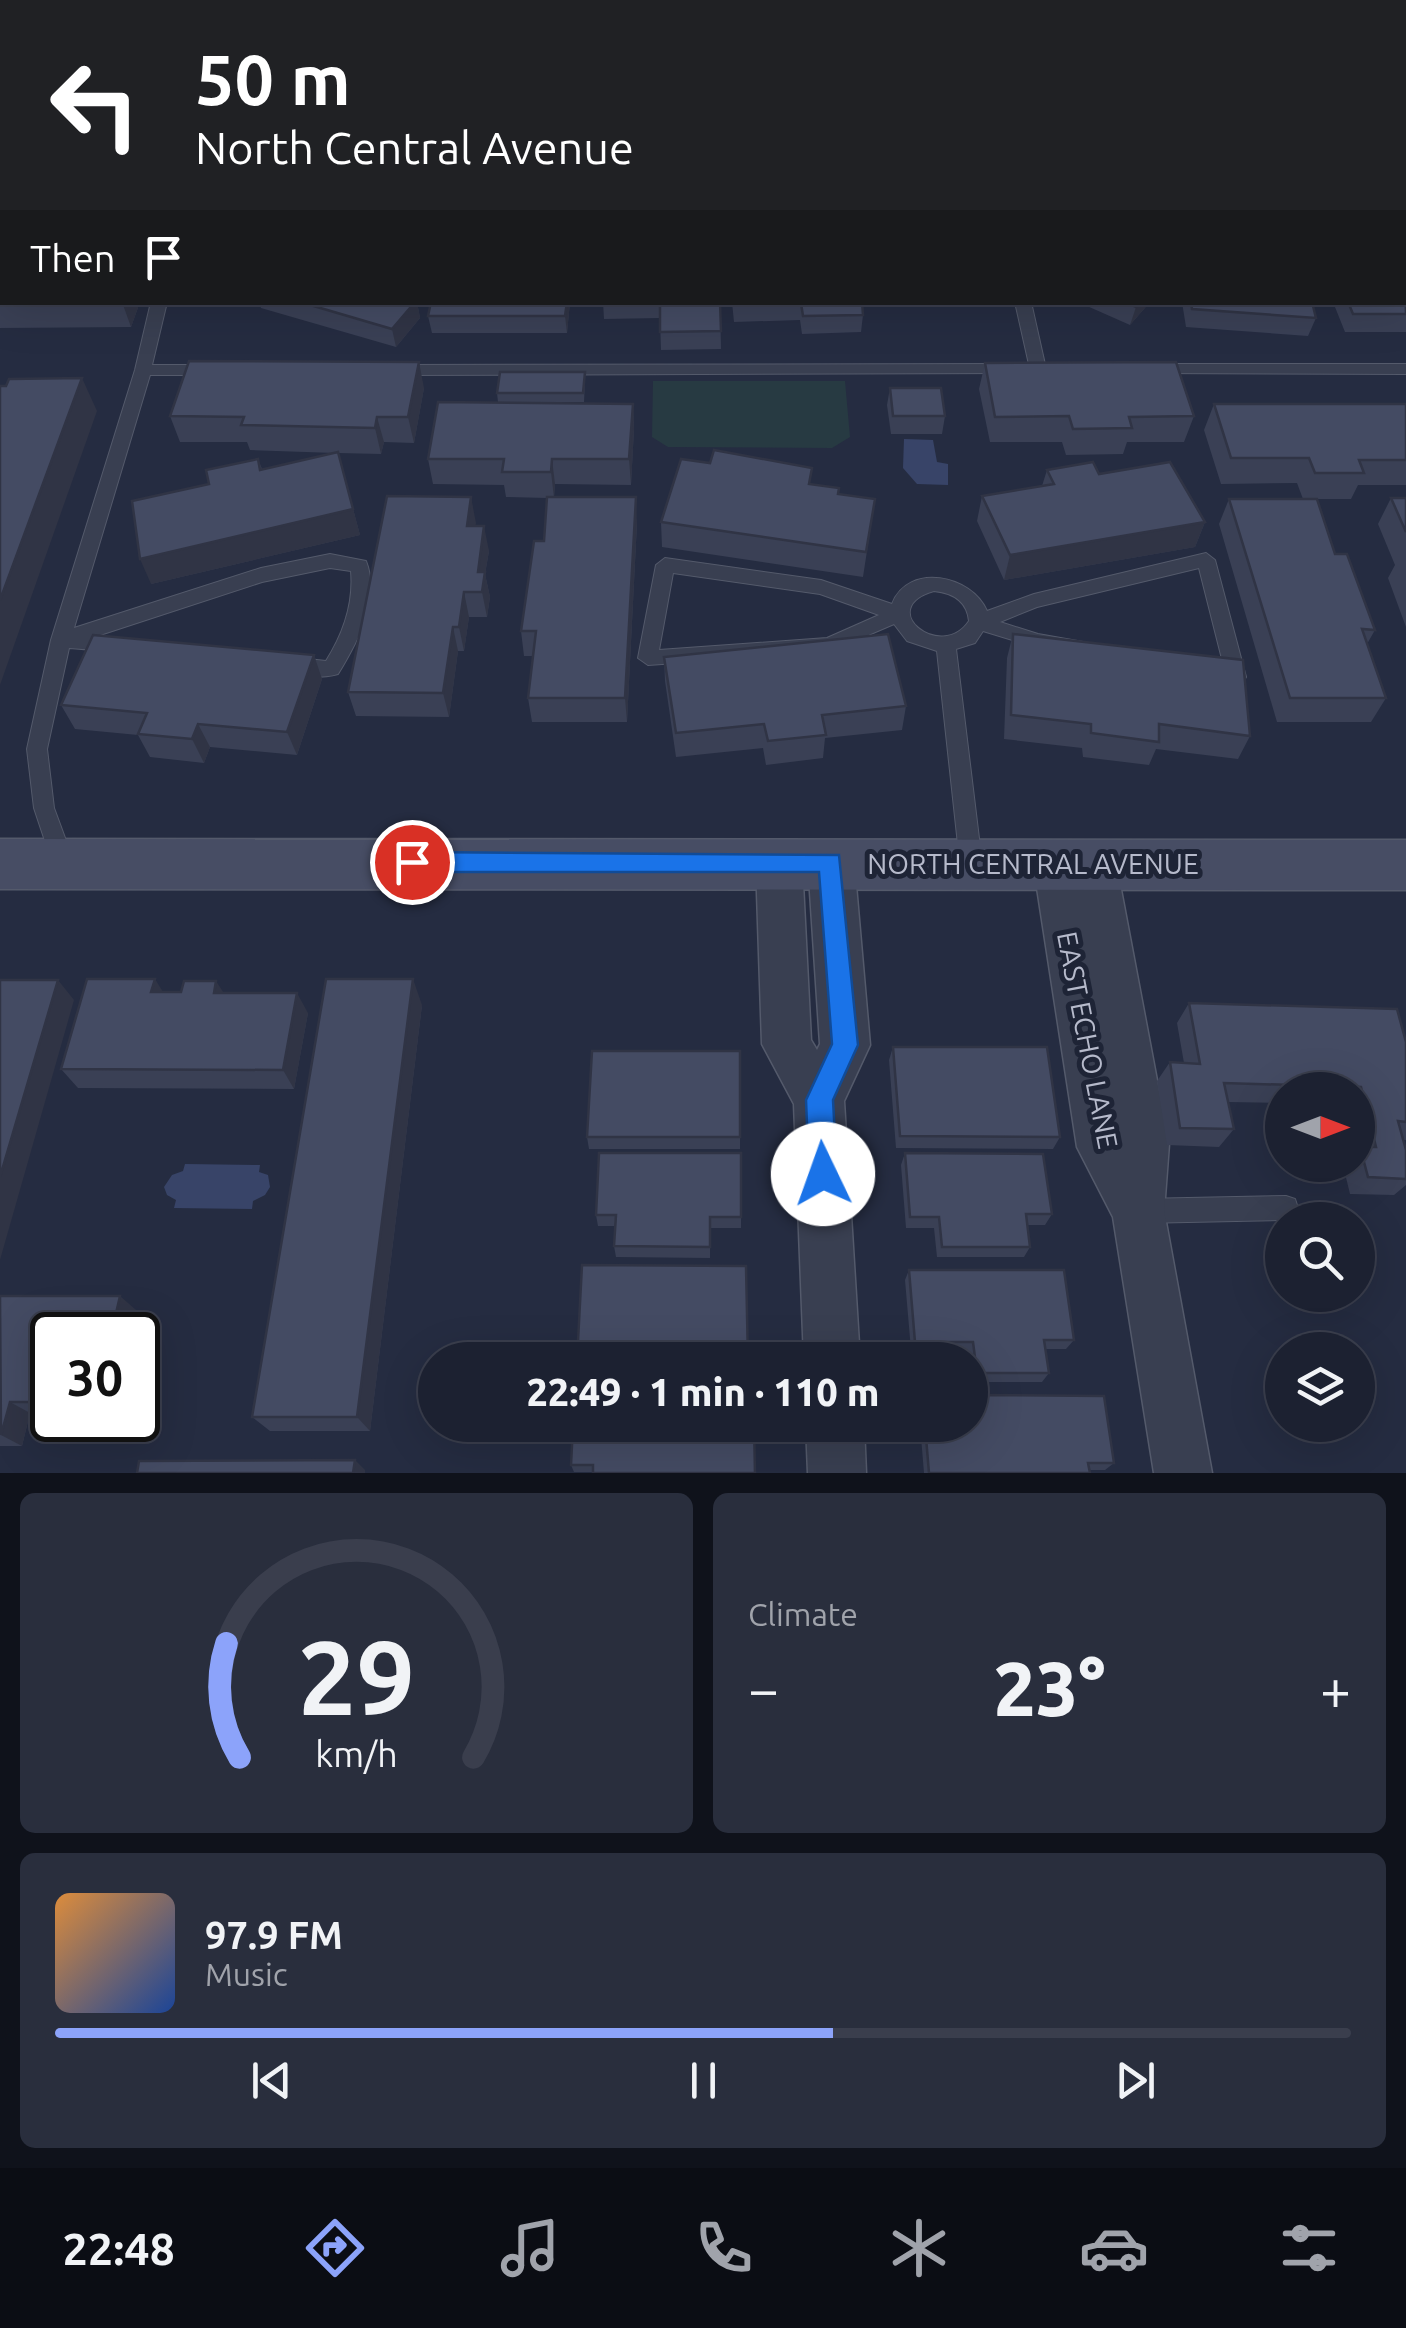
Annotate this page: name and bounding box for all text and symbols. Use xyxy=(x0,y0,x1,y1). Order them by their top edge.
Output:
icon: left xyxy=(30,40,160,170)
text: 50 m xyxy=(195,40,351,118)
text: North Central Avenue xyxy=(195,122,634,173)
icon: arrive xyxy=(136,230,191,285)
text: Then xyxy=(30,237,116,279)
pin xyxy=(370,820,455,905)
icon: arrive xyxy=(385,835,440,890)
street label: NORTH CENTRAL AVENUE xyxy=(867,848,1199,879)
street label: EAST ECHO LANE xyxy=(1052,929,1124,1151)
north arrow xyxy=(1265,1072,1375,1182)
map controls xyxy=(1265,1072,1375,1442)
position arrow xyxy=(771,1122,875,1226)
button: search xyxy=(1265,1202,1375,1312)
speed limit sign: 30 xyxy=(30,1312,160,1442)
button: layers xyxy=(1265,1332,1375,1442)
text: 22:49 · 1 min · 110 m xyxy=(526,1371,880,1413)
text: Climate xyxy=(748,1596,858,1632)
text: 29 xyxy=(298,1618,415,1735)
text: 23° xyxy=(994,1646,1105,1730)
text: − xyxy=(748,1658,779,1719)
text: + xyxy=(1320,1658,1351,1719)
text: km/h xyxy=(315,1734,398,1774)
text: 97.9 FM xyxy=(205,1914,343,1956)
text: Music xyxy=(205,1956,288,1992)
icon: previous xyxy=(244,2053,299,2108)
icon: pause xyxy=(676,2053,731,2108)
icon: next xyxy=(1108,2053,1163,2108)
icon: directions xyxy=(300,2213,370,2283)
icon: music xyxy=(495,2213,565,2283)
icon: phone xyxy=(689,2213,759,2283)
icon: climate xyxy=(884,2213,954,2283)
icon: car xyxy=(1079,2213,1149,2283)
icon: filters xyxy=(1274,2213,1344,2283)
text: 22:48 xyxy=(62,2223,175,2274)

